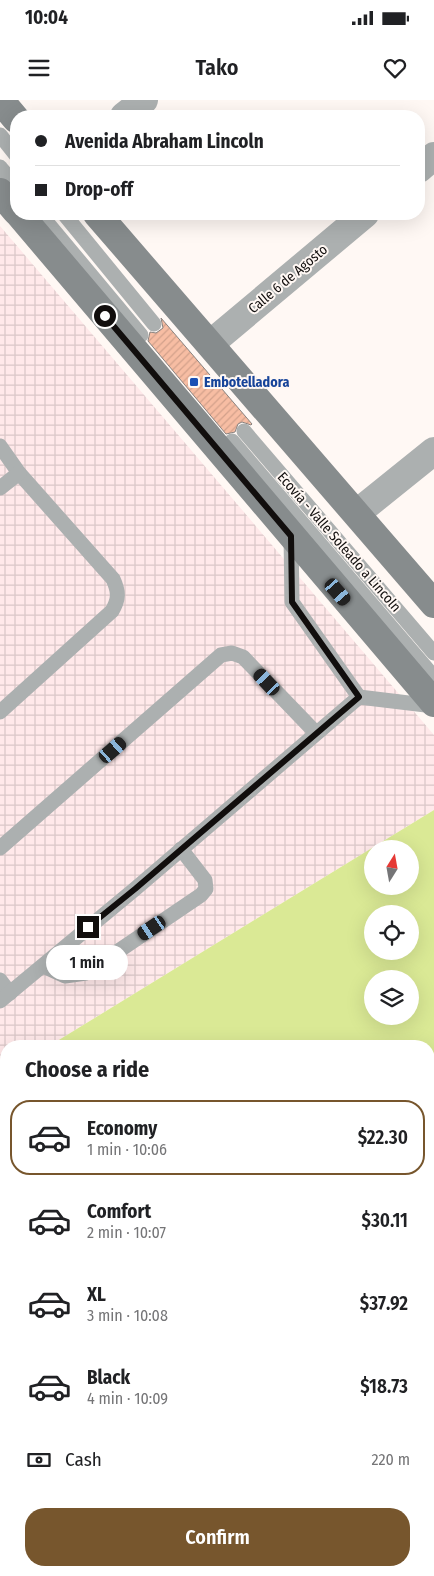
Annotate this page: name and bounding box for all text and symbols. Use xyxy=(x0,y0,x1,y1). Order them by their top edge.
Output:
text: 10:04 xyxy=(25,6,68,29)
icon: menu xyxy=(25,54,53,82)
text: Tako xyxy=(196,54,238,81)
icon: heart xyxy=(381,54,409,82)
text: Avenida Abraham Lincoln xyxy=(65,130,264,153)
text: Drop-off xyxy=(65,178,133,201)
street label: Calle 6 de Agosto xyxy=(245,241,331,317)
route start xyxy=(94,305,116,327)
place label: Embotelladora xyxy=(204,374,289,391)
marker: Embotelladora xyxy=(188,376,200,388)
street label: Ecovía - Valle Soleado a Lincoln xyxy=(274,469,404,615)
car xyxy=(322,576,353,608)
car xyxy=(251,666,282,698)
car xyxy=(96,734,129,766)
north arrow xyxy=(364,840,419,895)
map controls xyxy=(364,840,419,1025)
button: locate xyxy=(364,905,419,960)
car xyxy=(135,913,168,943)
route end xyxy=(77,916,99,938)
callout: 1 min xyxy=(47,944,129,980)
text: 1 min xyxy=(70,953,104,972)
button: layers xyxy=(364,970,419,1025)
text: Choose a ride xyxy=(25,1056,149,1083)
icon: car xyxy=(27,1115,72,1160)
text: Economy xyxy=(87,1117,157,1140)
text: $22.30 xyxy=(358,1126,408,1149)
text: 1 min · 10:06 xyxy=(87,1140,167,1159)
icon: car xyxy=(27,1198,72,1243)
text: Comfort xyxy=(87,1200,151,1223)
text: $30.11 xyxy=(362,1209,408,1232)
text: 2 min · 10:07 xyxy=(87,1223,166,1242)
icon: car xyxy=(27,1281,72,1326)
text: XL xyxy=(87,1283,106,1306)
text: $37.92 xyxy=(360,1292,408,1315)
text: 3 min · 10:08 xyxy=(87,1306,168,1325)
icon: car xyxy=(27,1364,72,1409)
text: Black xyxy=(87,1366,130,1389)
text: $18.73 xyxy=(360,1375,408,1398)
text: 4 min · 10:09 xyxy=(87,1389,168,1408)
icon: cash xyxy=(25,1446,53,1474)
text: Cash xyxy=(65,1448,102,1471)
text: 220 m xyxy=(371,1450,410,1469)
button: Confirm xyxy=(25,1508,410,1566)

